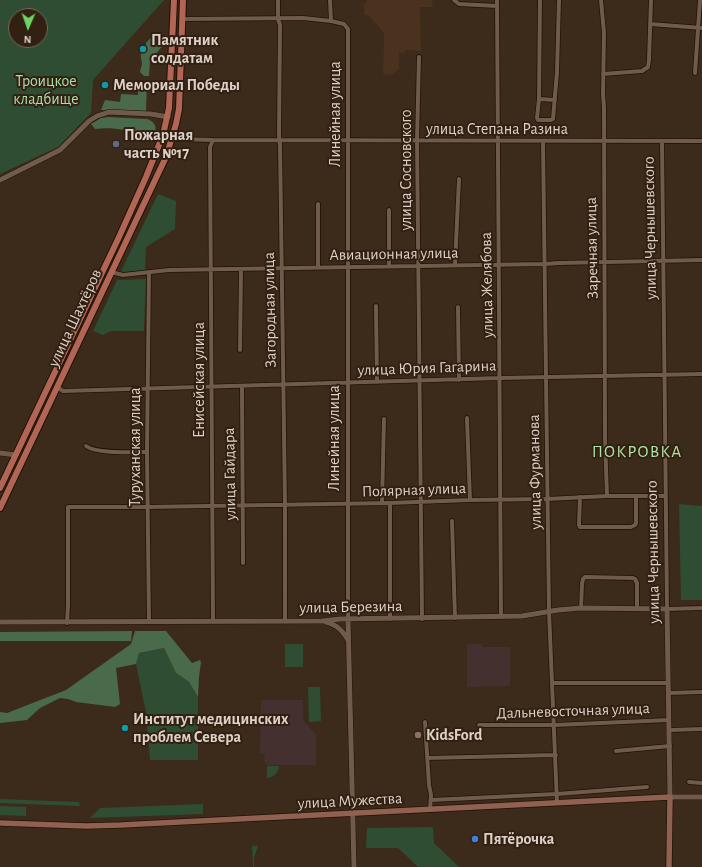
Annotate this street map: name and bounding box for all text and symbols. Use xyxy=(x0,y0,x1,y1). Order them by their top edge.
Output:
north arrow xyxy=(8,8,48,48)
place label: Памятник солдатам xyxy=(151,30,218,68)
text: N xyxy=(24,34,32,45)
marker: Памятник солдатам xyxy=(138,44,148,54)
street label: Линейная улица xyxy=(325,61,345,167)
park label: Троицкое кладбище xyxy=(13,71,79,109)
place label: Мемориал Победы xyxy=(113,75,240,95)
marker: Мемориал Победы xyxy=(100,80,110,90)
street label: улица Сосновского xyxy=(396,110,416,230)
street label: улица Степана Разина xyxy=(426,119,568,139)
place label: Пожарная часть №17 xyxy=(124,125,193,163)
marker: Пожарная часть №17 xyxy=(111,139,121,149)
street label: улица Чернышевского xyxy=(639,156,661,300)
street label: Заречная улица xyxy=(582,197,602,299)
street label: улица Желябова xyxy=(476,232,498,338)
street label: Авиационная улица xyxy=(329,243,459,265)
street label: Загородная улица xyxy=(259,252,281,368)
street label: улица Шахтёров xyxy=(44,266,106,370)
street label: Енисейская улица xyxy=(189,322,209,438)
street label: улица Юрия Гагарина xyxy=(357,356,497,380)
street label: Линейная улица xyxy=(324,385,344,491)
street label: Туруханская улица xyxy=(125,387,145,507)
street label: улица Фурманова xyxy=(524,414,546,530)
street label: улица Гайдара xyxy=(220,427,240,521)
district label: ПОКРОВКА xyxy=(592,442,682,462)
street label: Полярная улица xyxy=(361,479,467,501)
street label: улица Чернышевского xyxy=(642,480,664,624)
street label: улица Березина xyxy=(299,597,403,617)
street label: Дальневосточная улица xyxy=(496,699,650,723)
place label: Институт медицинских проблем Севера xyxy=(133,709,288,747)
marker: Институт медицинских проблем Севера xyxy=(120,723,130,733)
place label: KidsFord xyxy=(426,725,482,745)
marker: KidsFord xyxy=(413,730,423,740)
street label: улица Мужества xyxy=(297,789,403,813)
place label: Пятёрочка xyxy=(483,829,554,849)
marker: Пятёрочка xyxy=(470,834,480,844)

